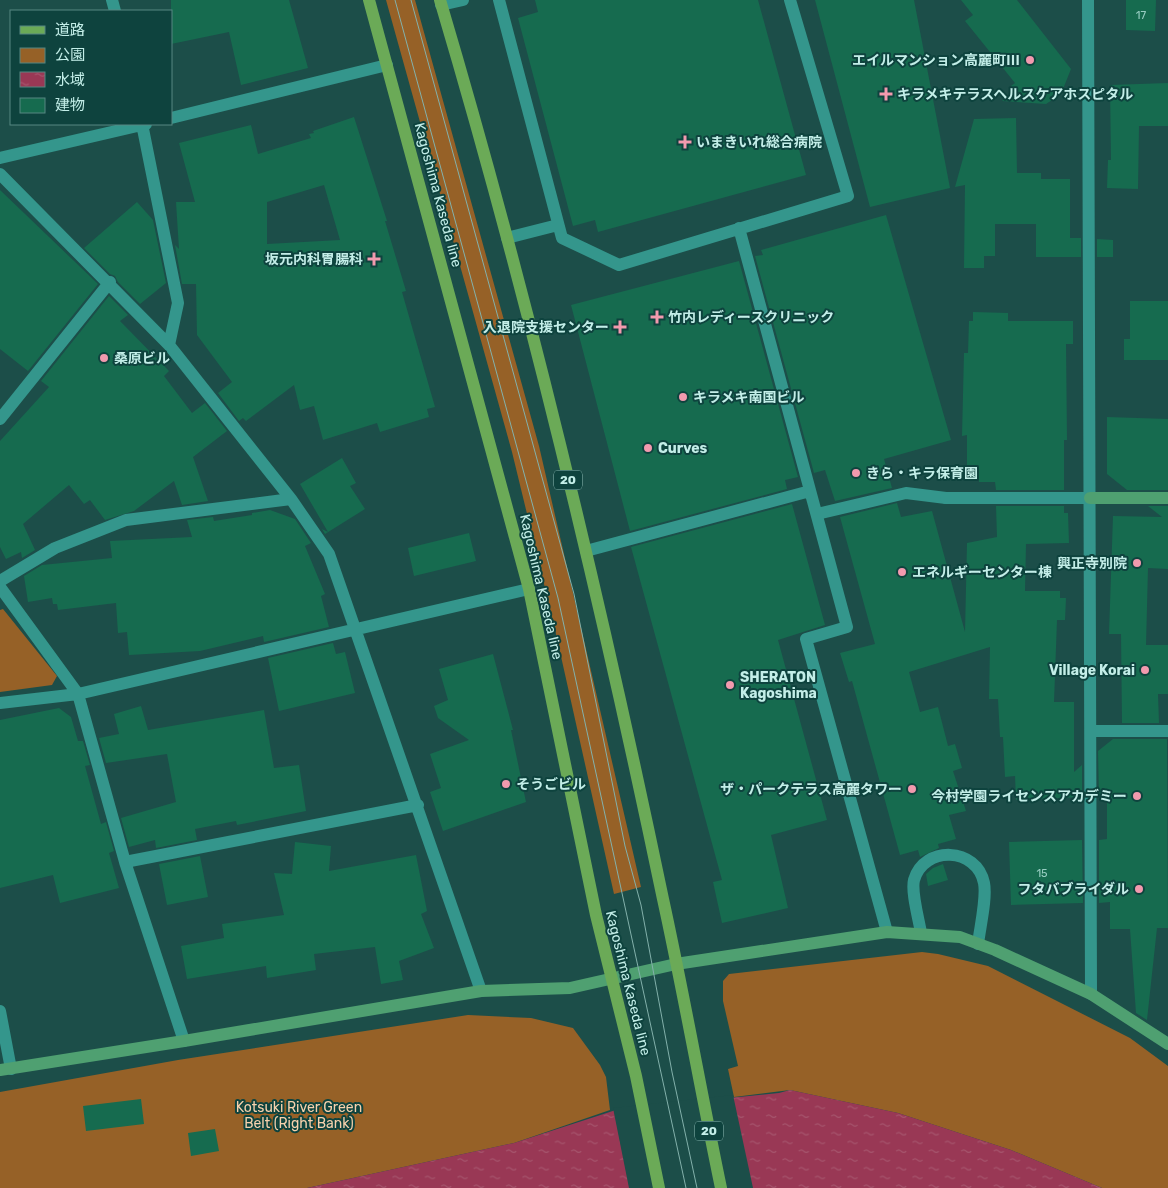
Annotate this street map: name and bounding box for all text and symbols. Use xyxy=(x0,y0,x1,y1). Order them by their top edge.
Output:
house number: 17 xyxy=(1136,9,1147,22)
legend xyxy=(10,10,172,125)
text: 道路 xyxy=(55,21,85,39)
text: 公園 xyxy=(55,46,85,64)
place label: エイルマンション高麗町Ⅲ xyxy=(852,52,1020,69)
marker: エイルマンション高麗町Ⅲ xyxy=(1024,54,1036,66)
text: 水域 xyxy=(55,71,85,89)
place label: キラメキテラスヘルスケアホスピタル xyxy=(897,86,1133,103)
marker: キラメキテラスヘルスケアホスピタル xyxy=(879,87,893,101)
text: 建物 xyxy=(55,96,85,114)
street label: Kagoshima Kaseda line xyxy=(411,121,465,269)
place label: いまきいれ総合病院 xyxy=(696,134,822,151)
marker: いまきいれ総合病院 xyxy=(678,135,692,149)
place label: 坂元内科胃腸科 xyxy=(265,251,363,268)
marker: 坂元内科胃腸科 xyxy=(367,252,381,266)
place label: 竹内レディースクリニック xyxy=(668,309,834,326)
marker: 竹内レディースクリニック xyxy=(650,310,664,324)
place label: 入退院支援センター xyxy=(483,319,609,336)
marker: 入退院支援センター xyxy=(613,320,627,334)
place label: 桑原ビル xyxy=(114,350,170,367)
marker: 桑原ビル xyxy=(98,352,110,364)
place label: キラメキ南国ビル xyxy=(693,389,805,406)
marker: キラメキ南国ビル xyxy=(677,391,689,403)
place label: Curves xyxy=(658,440,708,457)
marker: Curves xyxy=(642,442,654,454)
place label: きら・キラ保育園 xyxy=(866,465,978,482)
marker: きら・キラ保育園 xyxy=(850,467,862,479)
road number: 20 xyxy=(554,470,582,490)
street label: Kagoshima Kaseda line xyxy=(516,513,566,662)
place label: 興正寺別院 xyxy=(1057,555,1127,572)
marker: 興正寺別院 xyxy=(1131,557,1143,569)
place label: エネルギーセンター棟 xyxy=(912,564,1052,581)
marker: エネルギーセンター棟 xyxy=(896,566,908,578)
place label: Village Korai xyxy=(1049,662,1135,679)
marker: Village Korai xyxy=(1139,664,1151,676)
place label: SHERATON Kagoshima xyxy=(740,669,817,702)
marker: SHERATON Kagoshima xyxy=(724,679,736,691)
place label: そうごビル xyxy=(516,776,586,793)
marker: そうごビル xyxy=(500,778,512,790)
place label: ザ・パークテラス高麗タワー xyxy=(720,781,902,798)
marker: ザ・パークテラス高麗タワー xyxy=(906,783,918,795)
place label: 今村学園ライセンスアカデミー xyxy=(931,788,1127,805)
marker: 今村学園ライセンスアカデミー xyxy=(1131,790,1143,802)
house number: 15 xyxy=(1036,867,1048,880)
place label: フタバブライダル xyxy=(1018,881,1129,898)
marker: フタバブライダル xyxy=(1133,883,1145,895)
street label: Kagoshima Kaseda line xyxy=(602,909,654,1057)
park label: Kotsuki River Green Belt (Right Bank) xyxy=(236,1099,362,1132)
road number: 20 xyxy=(695,1122,723,1140)

